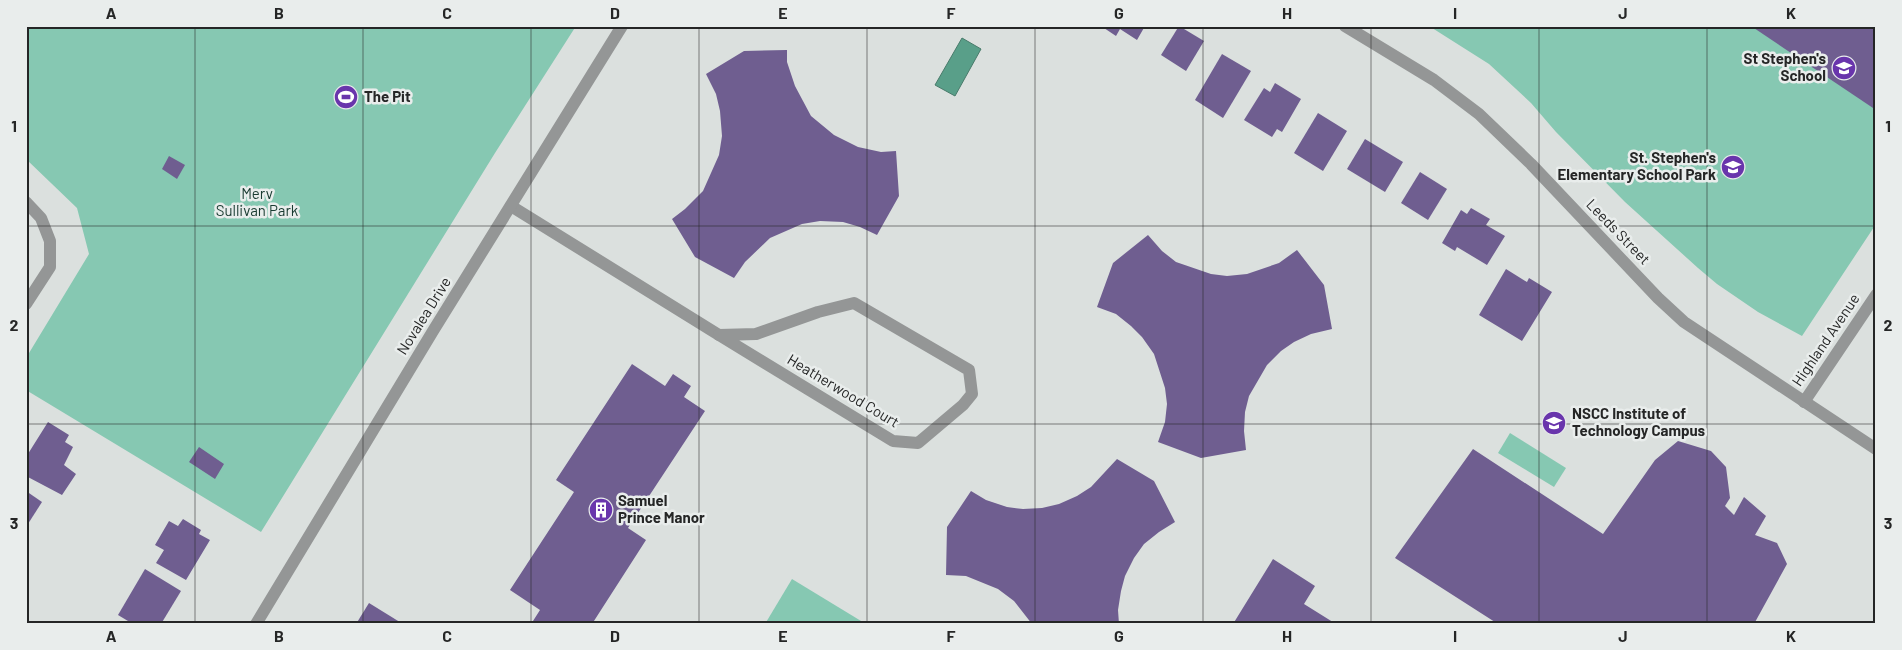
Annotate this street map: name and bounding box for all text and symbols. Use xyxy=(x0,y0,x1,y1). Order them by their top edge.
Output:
text: A xyxy=(106,3,117,22)
text: B xyxy=(274,3,284,22)
text: C xyxy=(442,3,452,22)
text: D xyxy=(610,3,620,22)
text: E xyxy=(778,3,788,22)
text: F xyxy=(947,3,956,22)
text: G xyxy=(1114,3,1124,22)
text: H xyxy=(1282,3,1292,22)
text: I xyxy=(1453,3,1457,22)
text: J xyxy=(1618,3,1628,22)
text: K xyxy=(1786,3,1796,22)
place label: St Stephen's School xyxy=(1744,49,1826,84)
school or university icon: St Stephen's School xyxy=(1831,55,1857,81)
sports icon: The Pit xyxy=(333,84,359,110)
place label: The Pit xyxy=(364,87,411,105)
text: 1 xyxy=(11,116,17,135)
text: 1 xyxy=(1885,116,1891,135)
place label: St. Stephen's Elementary School Park xyxy=(1557,148,1716,183)
school or university icon: St. Stephen's Elementary School Park xyxy=(1720,154,1746,180)
park label: Merv Sullivan Park xyxy=(216,184,299,219)
street label: Leeds Street xyxy=(1583,195,1654,268)
street label: Novalea Drive xyxy=(392,273,454,358)
street label: Highland Avenue xyxy=(1788,290,1863,389)
text: 2 xyxy=(10,315,19,334)
text: 2 xyxy=(1884,315,1893,334)
street label: Heatherwood Court xyxy=(784,350,903,431)
place label: NSCC Institute of Technology Campus xyxy=(1572,404,1706,439)
school or university icon: NSCC Institute of Technology Campus xyxy=(1541,410,1567,436)
place label: Samuel Prince Manor xyxy=(618,491,705,526)
building icon: Samuel Prince Manor xyxy=(588,497,614,523)
text: 3 xyxy=(10,513,18,532)
text: 3 xyxy=(1884,513,1892,532)
text: A xyxy=(106,626,117,645)
text: B xyxy=(274,626,284,645)
text: C xyxy=(442,626,452,645)
text: D xyxy=(610,626,620,645)
text: E xyxy=(778,626,788,645)
text: F xyxy=(947,626,956,645)
text: G xyxy=(1114,626,1124,645)
text: H xyxy=(1282,626,1292,645)
text: I xyxy=(1453,626,1457,645)
text: J xyxy=(1618,626,1628,645)
text: K xyxy=(1786,626,1796,645)

